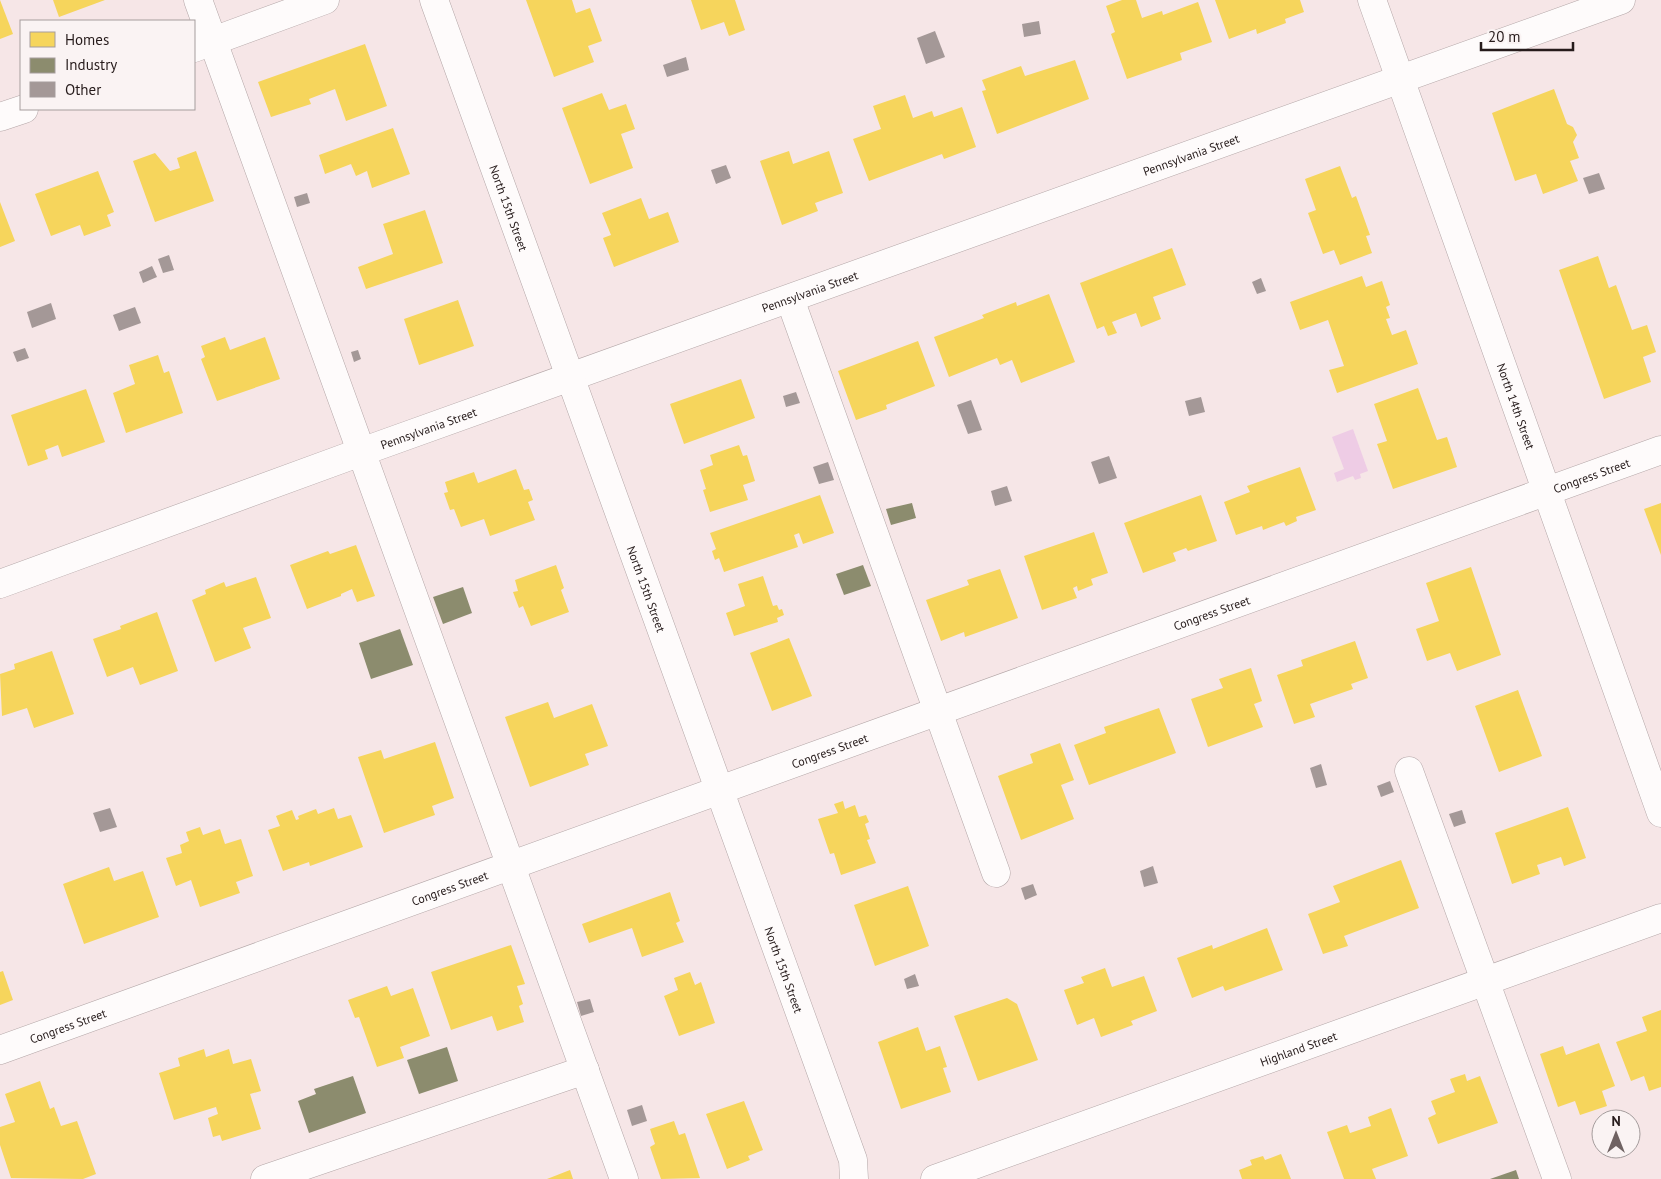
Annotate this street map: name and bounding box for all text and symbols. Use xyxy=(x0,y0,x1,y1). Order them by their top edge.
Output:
legend xyxy=(20,20,195,110)
scale bar xyxy=(1481,20,1574,52)
text: 20 m xyxy=(1488,27,1521,46)
text: Homes xyxy=(65,30,109,49)
text: Industry xyxy=(65,55,117,74)
text: Other xyxy=(65,80,101,99)
street label: Pennsylvania Street xyxy=(1141,130,1241,178)
street label: North 15th Street xyxy=(487,163,532,253)
street label: Pennsylvania Street xyxy=(759,267,860,315)
street label: North 14th Street xyxy=(1494,361,1539,451)
street label: Pennsylvania Street xyxy=(378,404,479,452)
street label: Congress Street xyxy=(1551,454,1632,496)
street label: North 15th Street xyxy=(624,544,669,634)
street label: Congress Street xyxy=(1171,592,1252,633)
street label: Congress Street xyxy=(789,730,870,771)
street label: Congress Street xyxy=(409,867,490,908)
street label: North 15th Street xyxy=(762,925,807,1015)
street label: Congress Street xyxy=(27,1005,108,1046)
street label: Highland Street xyxy=(1258,1028,1339,1069)
north arrow xyxy=(1591,1109,1641,1159)
text: N xyxy=(1611,1112,1621,1130)

